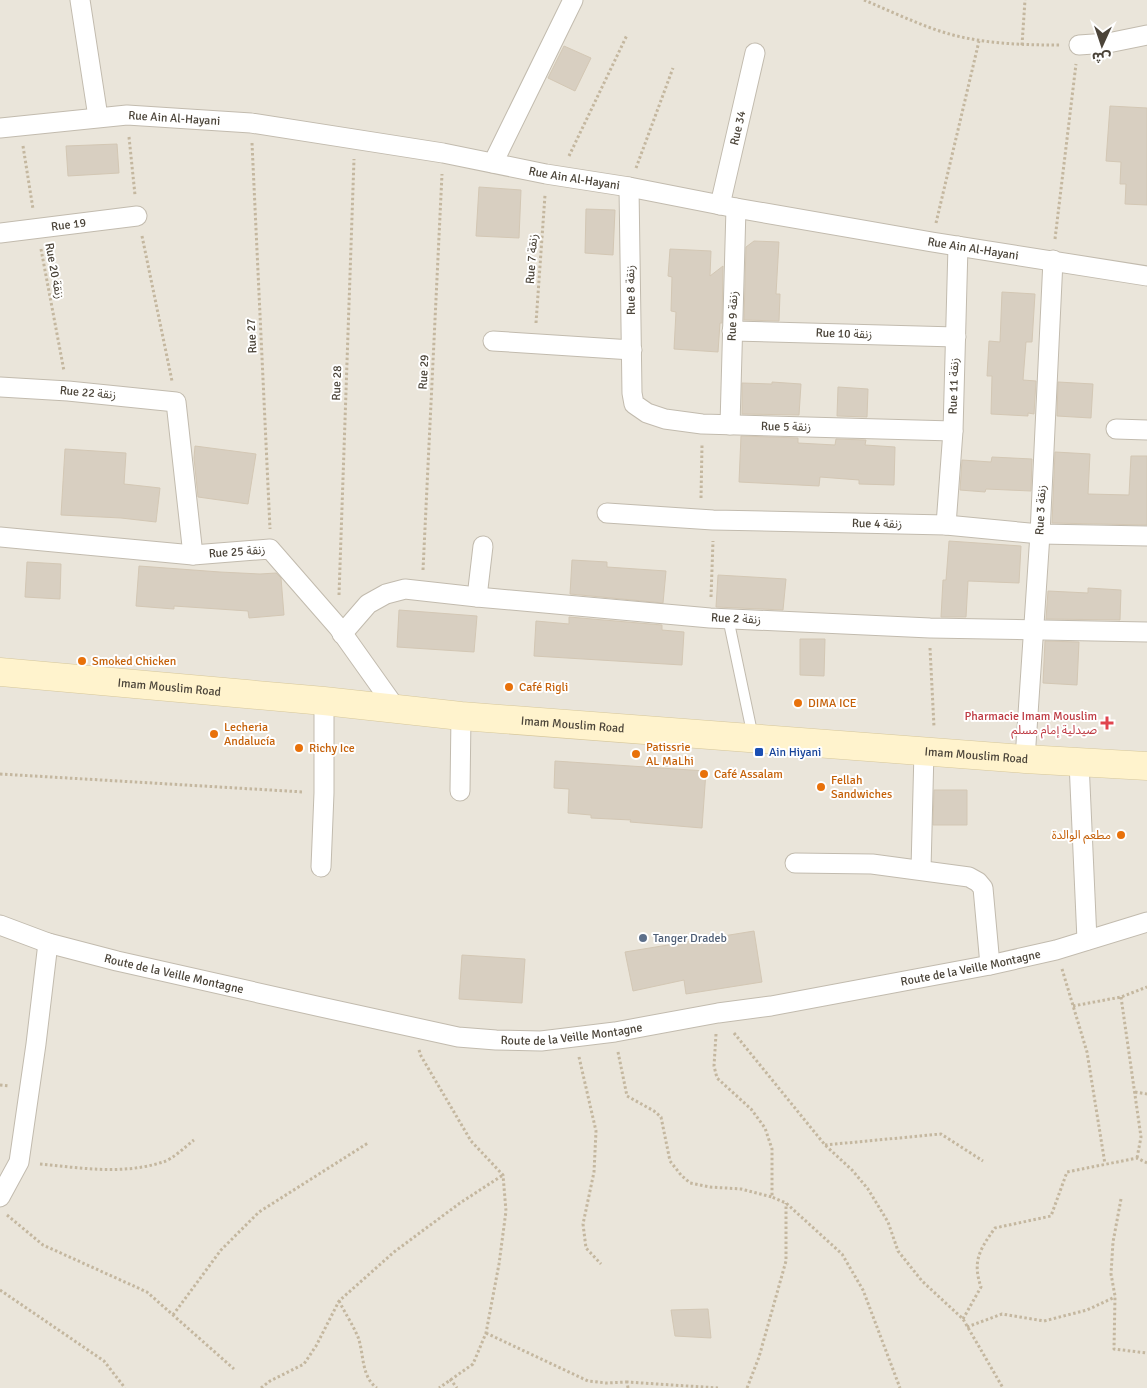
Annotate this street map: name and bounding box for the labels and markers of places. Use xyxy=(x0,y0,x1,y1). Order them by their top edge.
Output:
place label: Smoked Chicken xyxy=(92,654,176,669)
marker: Smoked Chicken xyxy=(76,655,88,667)
place label: Café Rigli xyxy=(519,680,568,695)
marker: Café Rigli xyxy=(503,681,515,693)
place label: DIMA ICE xyxy=(808,696,857,711)
marker: DIMA ICE xyxy=(792,697,804,709)
place label: Pharmacie Imam Mouslim صيدلية إمام مسلم xyxy=(964,709,1097,739)
marker: Pharmacie Imam Mouslim صيدلية إمام مسلم xyxy=(1101,717,1113,729)
place label: Lecheria Andalucía xyxy=(224,720,275,749)
marker: Lecheria Andalucía xyxy=(208,728,220,740)
place label: Patissrie AL MaLhi xyxy=(646,740,694,769)
place label: Richy Ice xyxy=(309,741,355,756)
marker: Richy Ice xyxy=(293,742,305,754)
place label: Ain Hiyani xyxy=(769,745,821,760)
marker: Ain Hiyani xyxy=(753,746,765,758)
marker: Patissrie AL MaLhi xyxy=(630,748,642,760)
place label: Café Assalam xyxy=(714,767,783,782)
marker: Café Assalam xyxy=(698,768,710,780)
place label: Fellah Sandwiches xyxy=(831,773,892,802)
marker: Fellah Sandwiches xyxy=(815,781,827,793)
place label: مطعم الوالدة xyxy=(1052,828,1111,844)
marker: مطعم الوالدة xyxy=(1115,829,1127,841)
place label: Tanger Dradeb xyxy=(653,931,727,946)
marker: Tanger Dradeb xyxy=(637,932,649,944)

